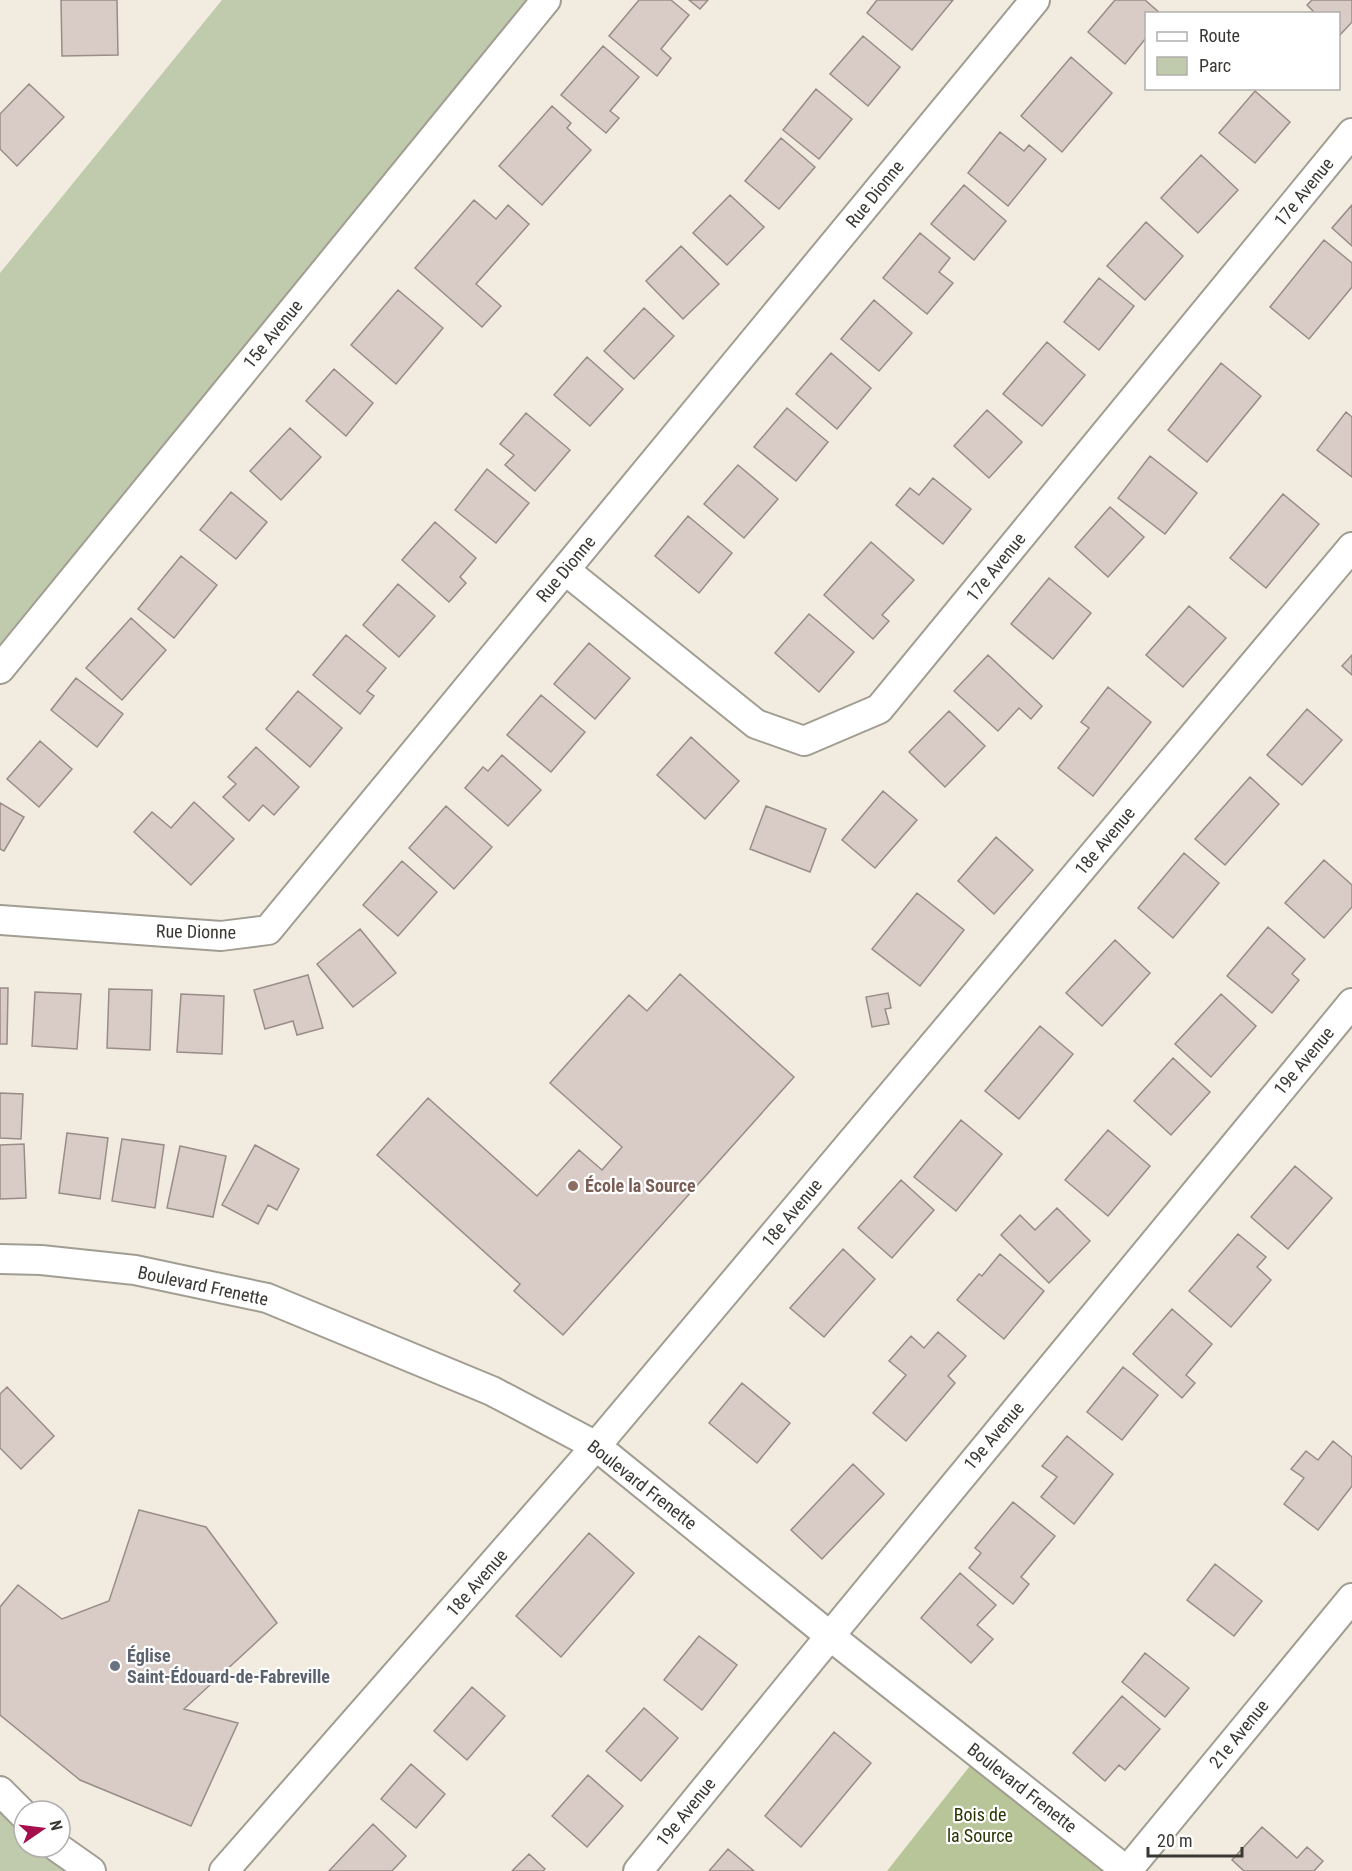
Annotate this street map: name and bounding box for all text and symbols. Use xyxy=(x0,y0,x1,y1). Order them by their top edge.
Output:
legend xyxy=(1145,12,1340,90)
text: Route xyxy=(1199,25,1240,46)
text: Parc xyxy=(1199,55,1231,76)
street label: 17e Avenue xyxy=(1270,153,1338,230)
street label: Rue Dionne xyxy=(841,156,908,231)
street label: 15e Avenue xyxy=(239,295,307,372)
street label: 17e Avenue xyxy=(962,528,1030,605)
street label: Rue Dionne xyxy=(532,531,599,606)
street label: 18e Avenue xyxy=(1070,802,1139,879)
street label: Rue Dionne xyxy=(156,920,236,943)
street label: 19e Avenue xyxy=(1269,1022,1338,1099)
street label: 18e Avenue xyxy=(757,1174,826,1251)
place label: École la Source xyxy=(585,1175,696,1196)
marker: École la Source xyxy=(566,1179,580,1193)
street label: Boulevard Frenette xyxy=(136,1261,270,1310)
street label: 19e Avenue xyxy=(959,1397,1028,1474)
street label: Boulevard Frenette xyxy=(583,1435,701,1534)
street label: 18e Avenue xyxy=(442,1545,512,1621)
place label: Église Saint-Édouard-de-Fabreville xyxy=(127,1645,330,1687)
marker: Église Saint-Édouard-de-Fabreville xyxy=(108,1659,122,1673)
street label: 21e Avenue xyxy=(1205,1695,1273,1772)
street label: Boulevard Frenette xyxy=(963,1738,1081,1837)
street label: 19e Avenue xyxy=(652,1773,720,1850)
north arrow xyxy=(12,1799,72,1859)
park label: Bois de la Source xyxy=(947,1804,1013,1846)
text: N xyxy=(46,1818,66,1833)
scale bar xyxy=(1148,1820,1242,1858)
text: 20 m xyxy=(1157,1830,1192,1851)

